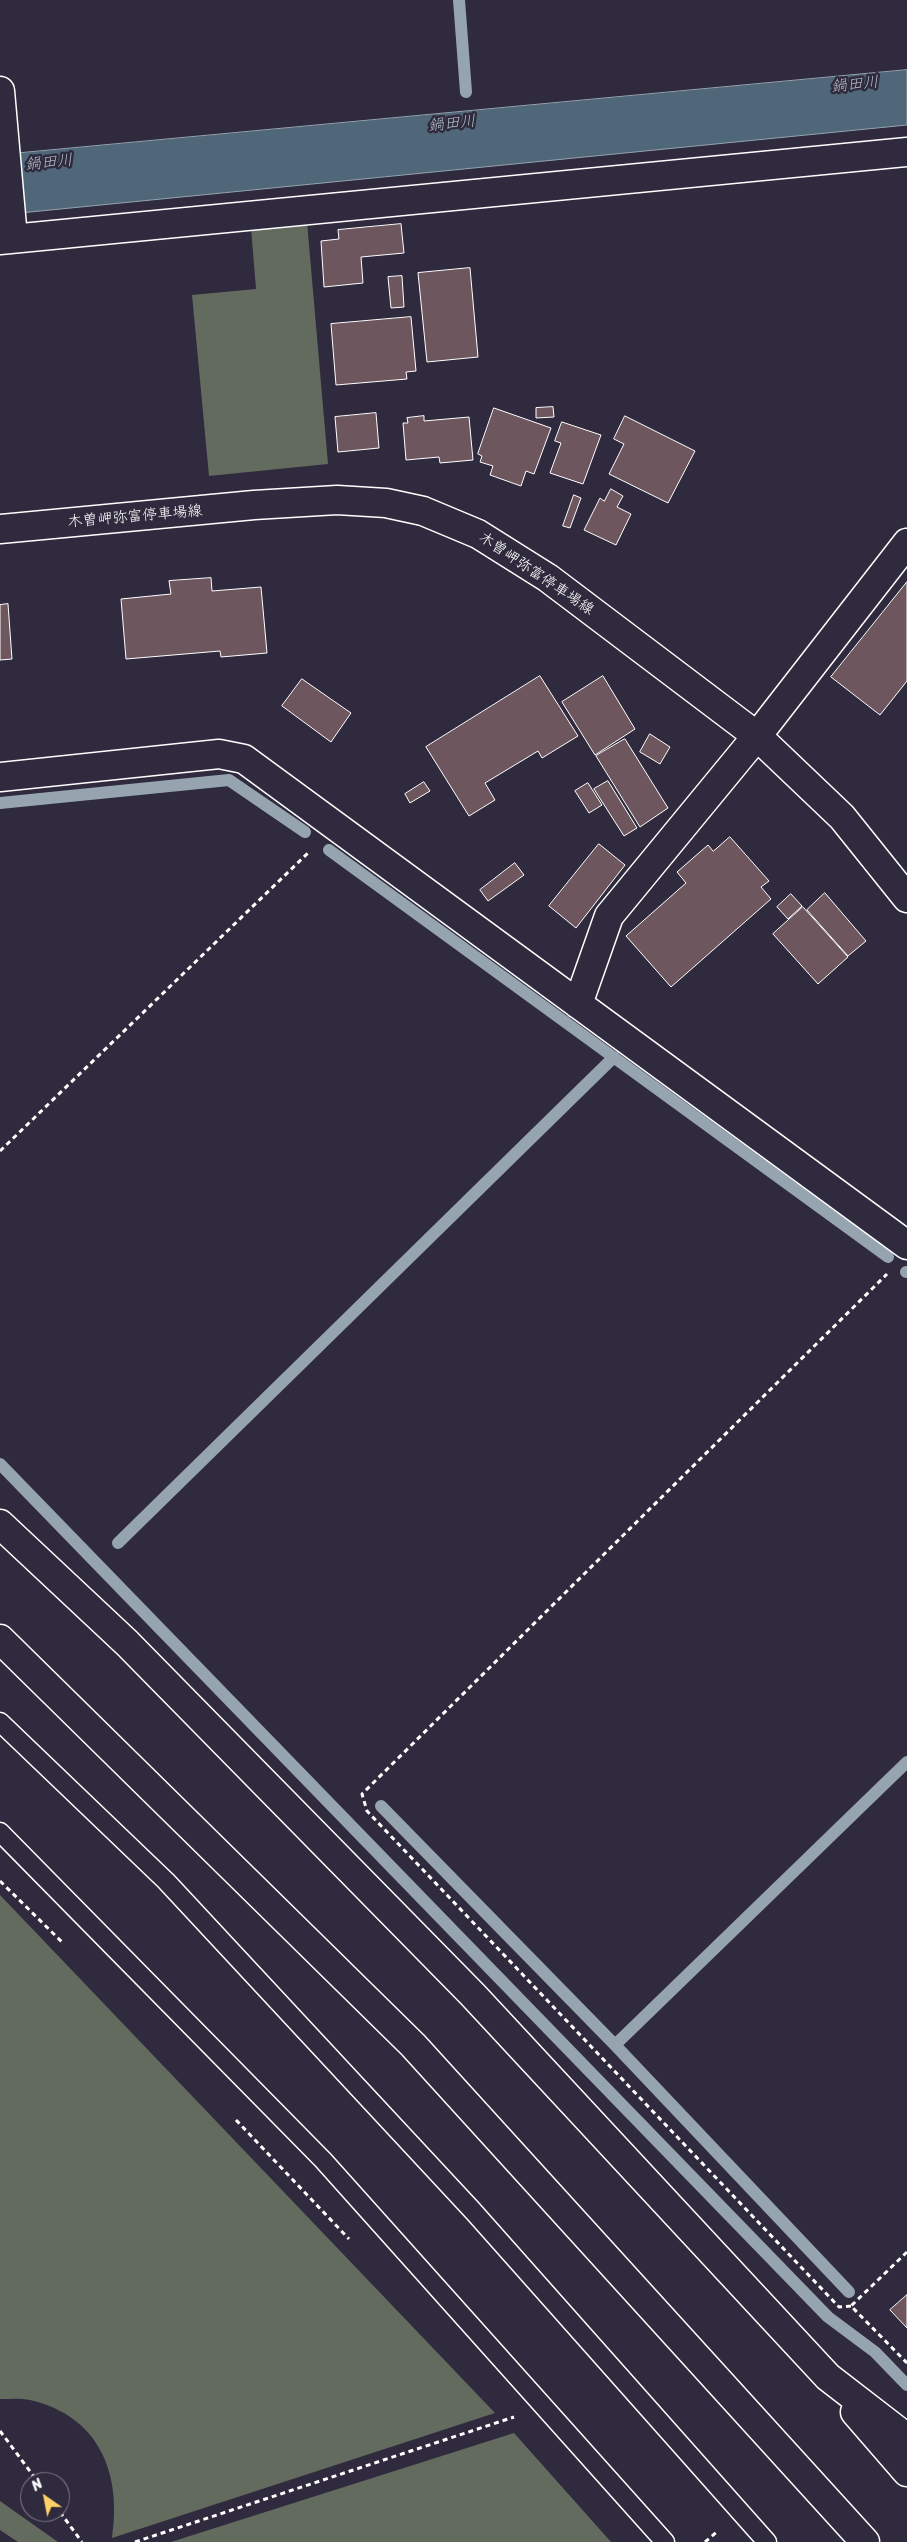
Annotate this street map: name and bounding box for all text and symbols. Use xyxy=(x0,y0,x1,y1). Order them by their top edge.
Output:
water label: 鍋田川 xyxy=(830,73,880,97)
water label: 鍋田川 xyxy=(427,112,477,136)
water label: 鍋田川 xyxy=(24,151,74,175)
street label: 木曽岬弥富停車場線 xyxy=(67,502,203,532)
street label: 木曽岬弥富停車場線 xyxy=(475,529,597,619)
north arrow xyxy=(20,2472,70,2522)
text: N xyxy=(26,2472,48,2498)

